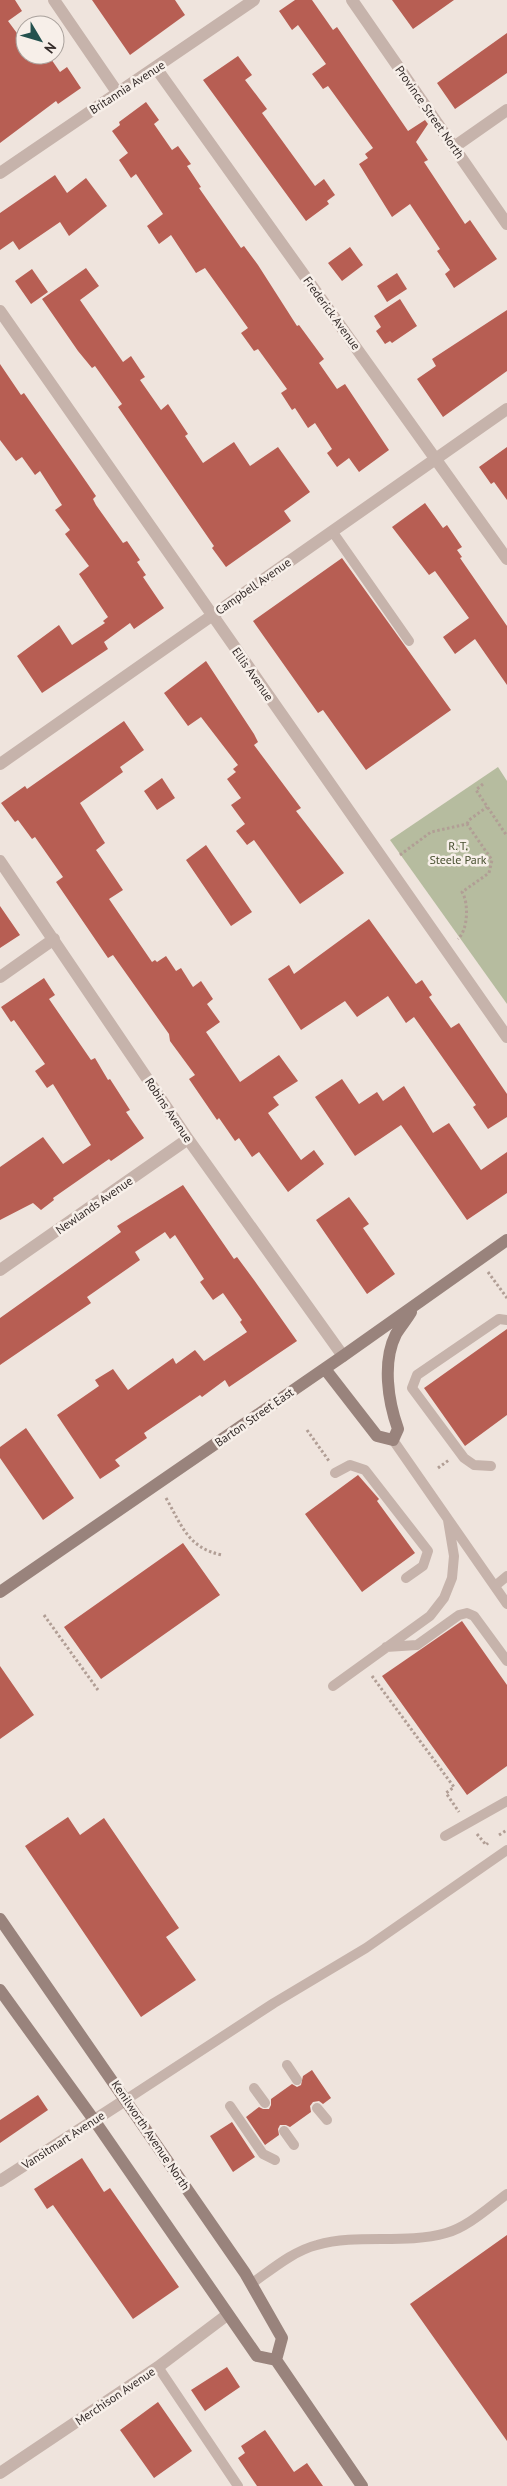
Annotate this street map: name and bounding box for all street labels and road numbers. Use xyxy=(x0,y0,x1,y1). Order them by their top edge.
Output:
street label: Britannia Avenue xyxy=(86,57,168,117)
street label: Province Street North xyxy=(392,63,468,161)
street label: Frederick Avenue xyxy=(300,273,364,353)
street label: Campbell Avenue xyxy=(212,554,294,618)
street label: Ellis Avenue xyxy=(229,644,277,704)
street label: Robins Avenue xyxy=(142,1075,196,1145)
street label: Newlands Avenue xyxy=(53,1173,135,1237)
street label: Barton Street East xyxy=(212,1384,296,1450)
street label: Kenilworth Avenue North xyxy=(109,2077,193,2193)
street label: Vansitmart Avenue xyxy=(18,2108,107,2173)
street label: Merchison Avenue xyxy=(72,2364,158,2428)

